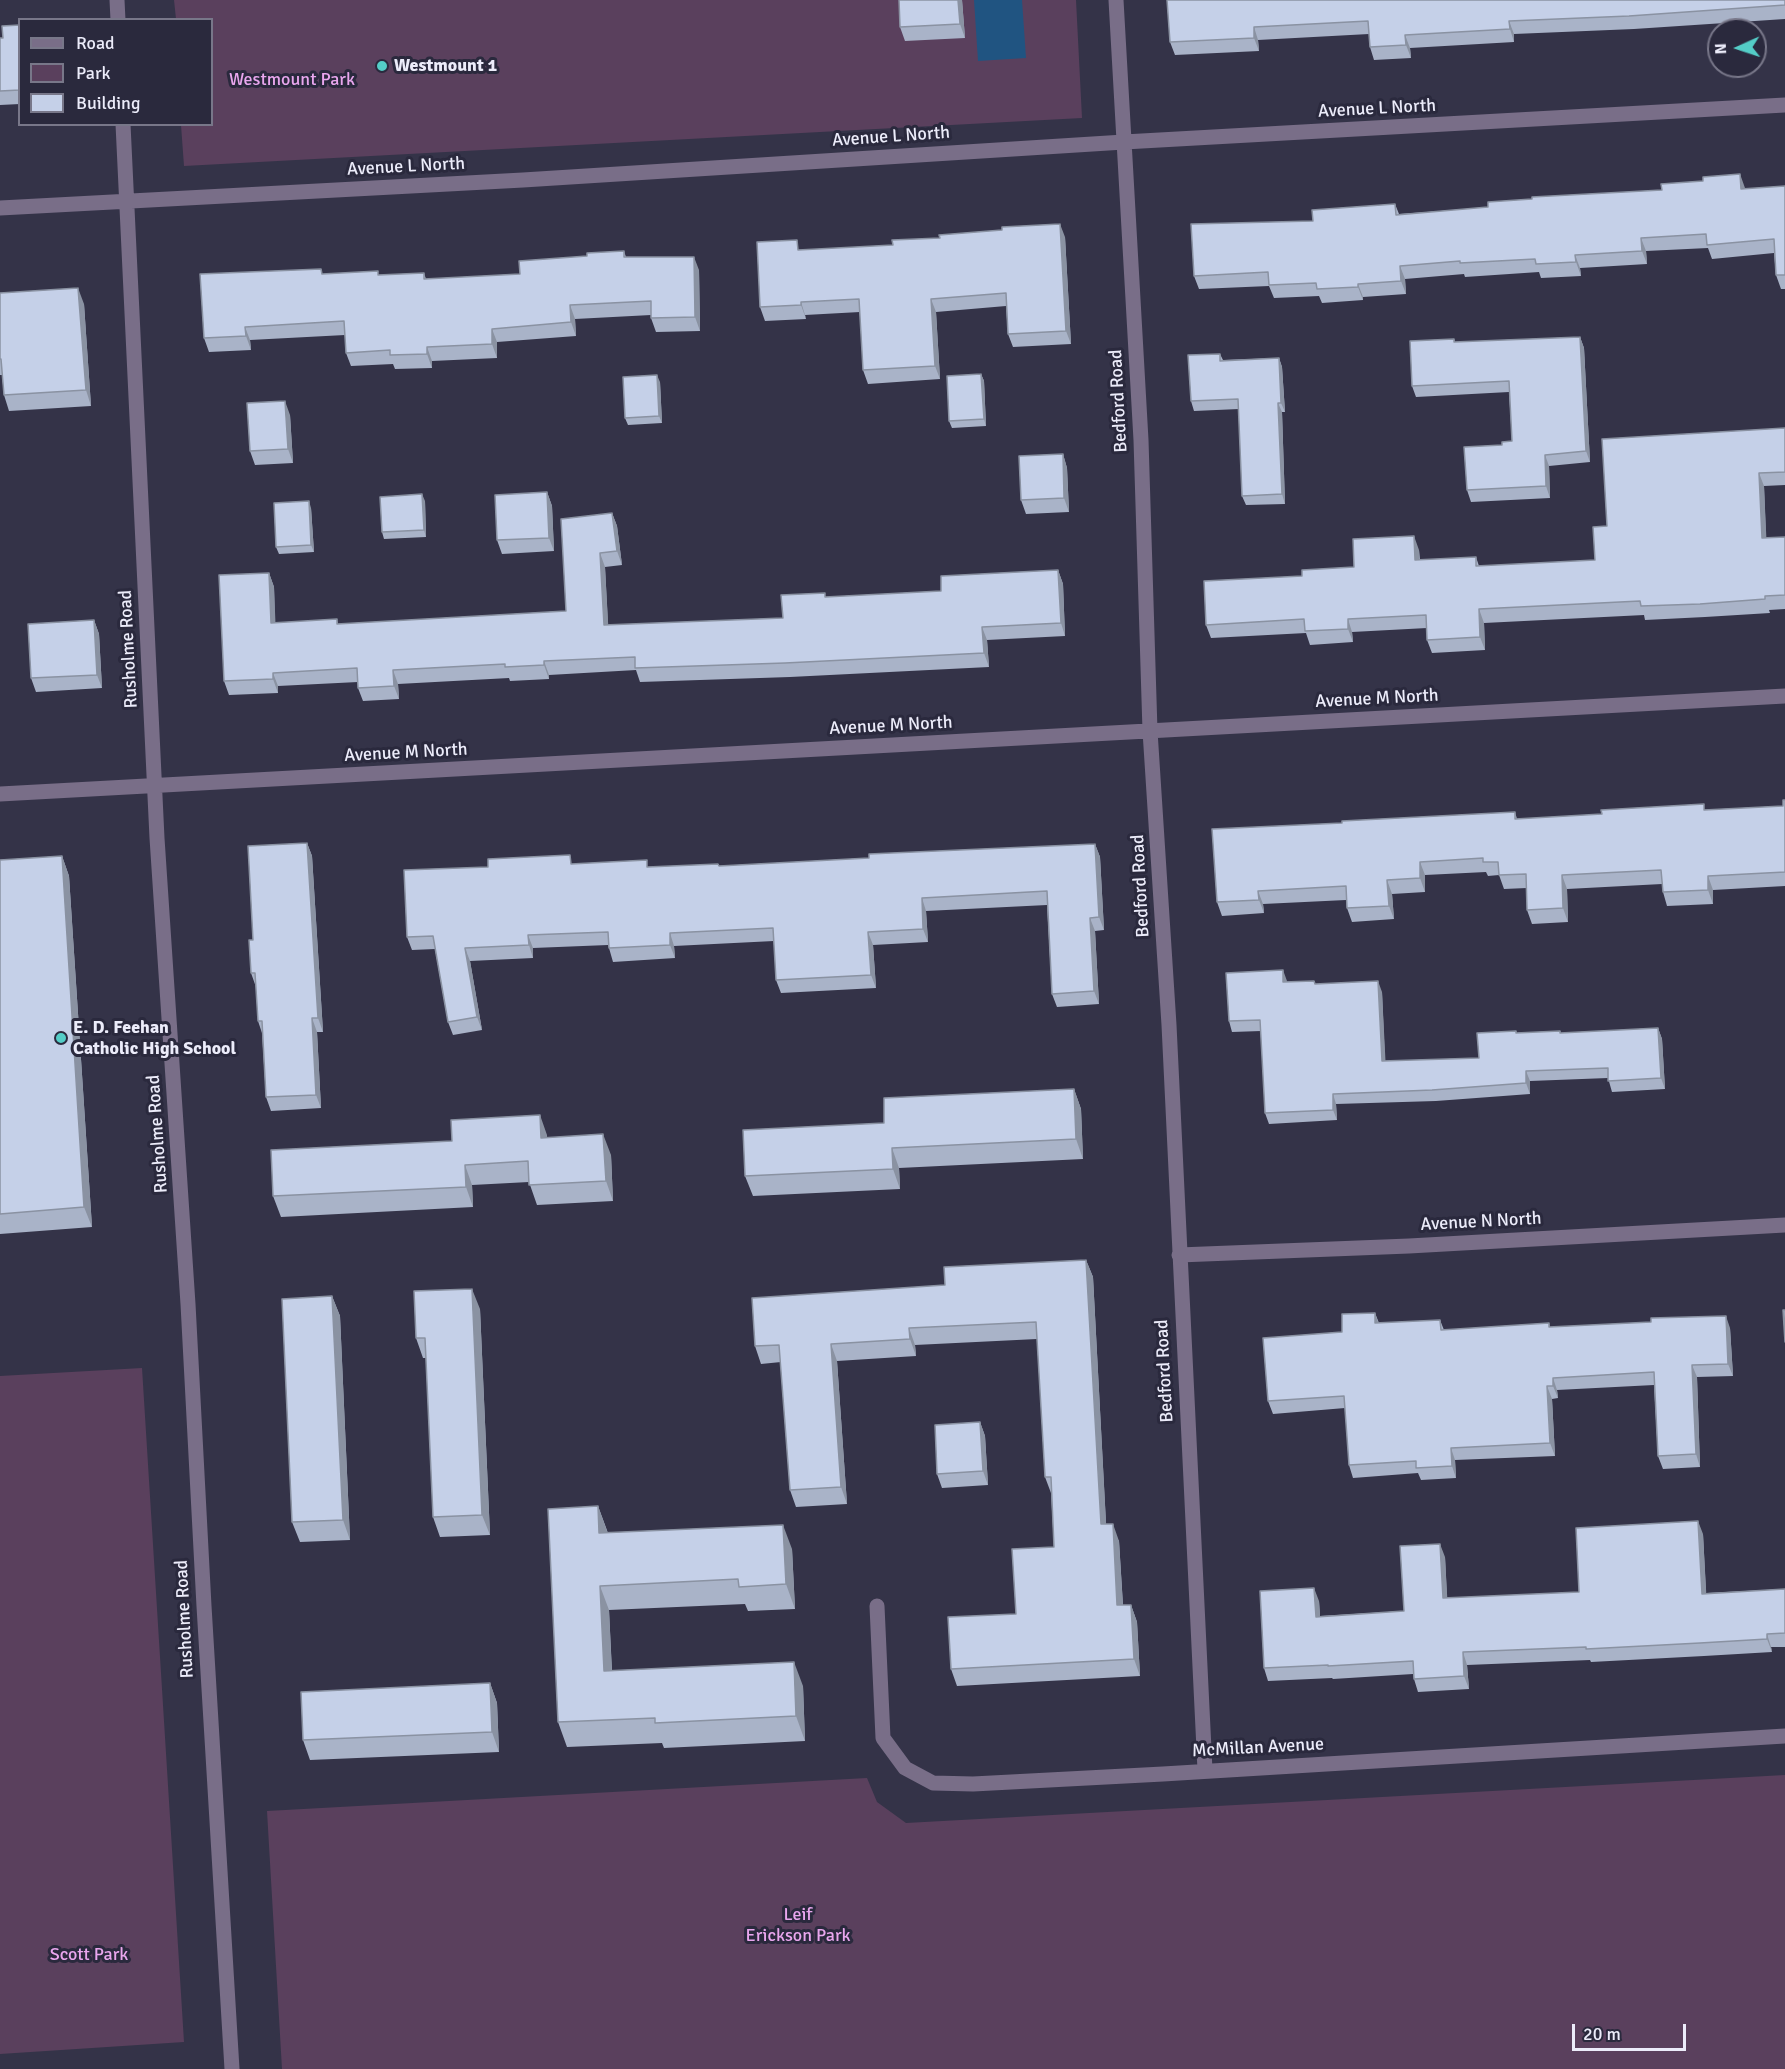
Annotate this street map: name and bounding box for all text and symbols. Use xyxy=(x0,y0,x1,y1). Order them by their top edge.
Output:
legend xyxy=(18,18,213,126)
north arrow xyxy=(1707,18,1767,78)
text: Road xyxy=(76,32,115,54)
text: N xyxy=(1711,43,1731,55)
place label: Westmount 1 xyxy=(394,55,497,77)
marker: Westmount 1 xyxy=(375,59,389,73)
text: Park xyxy=(76,62,111,84)
park label: Westmount Park xyxy=(229,69,355,91)
text: Building xyxy=(76,92,140,114)
street label: Avenue L North xyxy=(1317,95,1437,123)
street label: Avenue L North xyxy=(831,122,951,152)
street label: Avenue L North xyxy=(346,153,466,181)
street label: Bedford Road xyxy=(1106,349,1132,453)
street label: Rusholme Road xyxy=(115,589,143,709)
street label: Avenue M North xyxy=(1315,685,1439,713)
street label: Avenue M North xyxy=(829,712,953,740)
street label: Avenue M North xyxy=(344,739,468,767)
street label: Bedford Road xyxy=(1128,834,1154,938)
place label: E. D. Feehan Catholic High School xyxy=(73,1017,236,1060)
marker: E. D. Feehan Catholic High School xyxy=(54,1031,68,1045)
street label: Rusholme Road xyxy=(143,1074,173,1194)
street label: Avenue N North xyxy=(1420,1208,1542,1236)
street label: Bedford Road xyxy=(1152,1319,1178,1423)
street label: Rusholme Road xyxy=(171,1559,199,1679)
street label: McMillan Avenue xyxy=(1192,1734,1324,1762)
park label: Leif Erickson Park xyxy=(745,1904,851,1946)
park label: Scott Park xyxy=(50,1944,128,1966)
scale bar xyxy=(1575,2012,1689,2050)
text: 20 m xyxy=(1583,2023,1621,2045)

